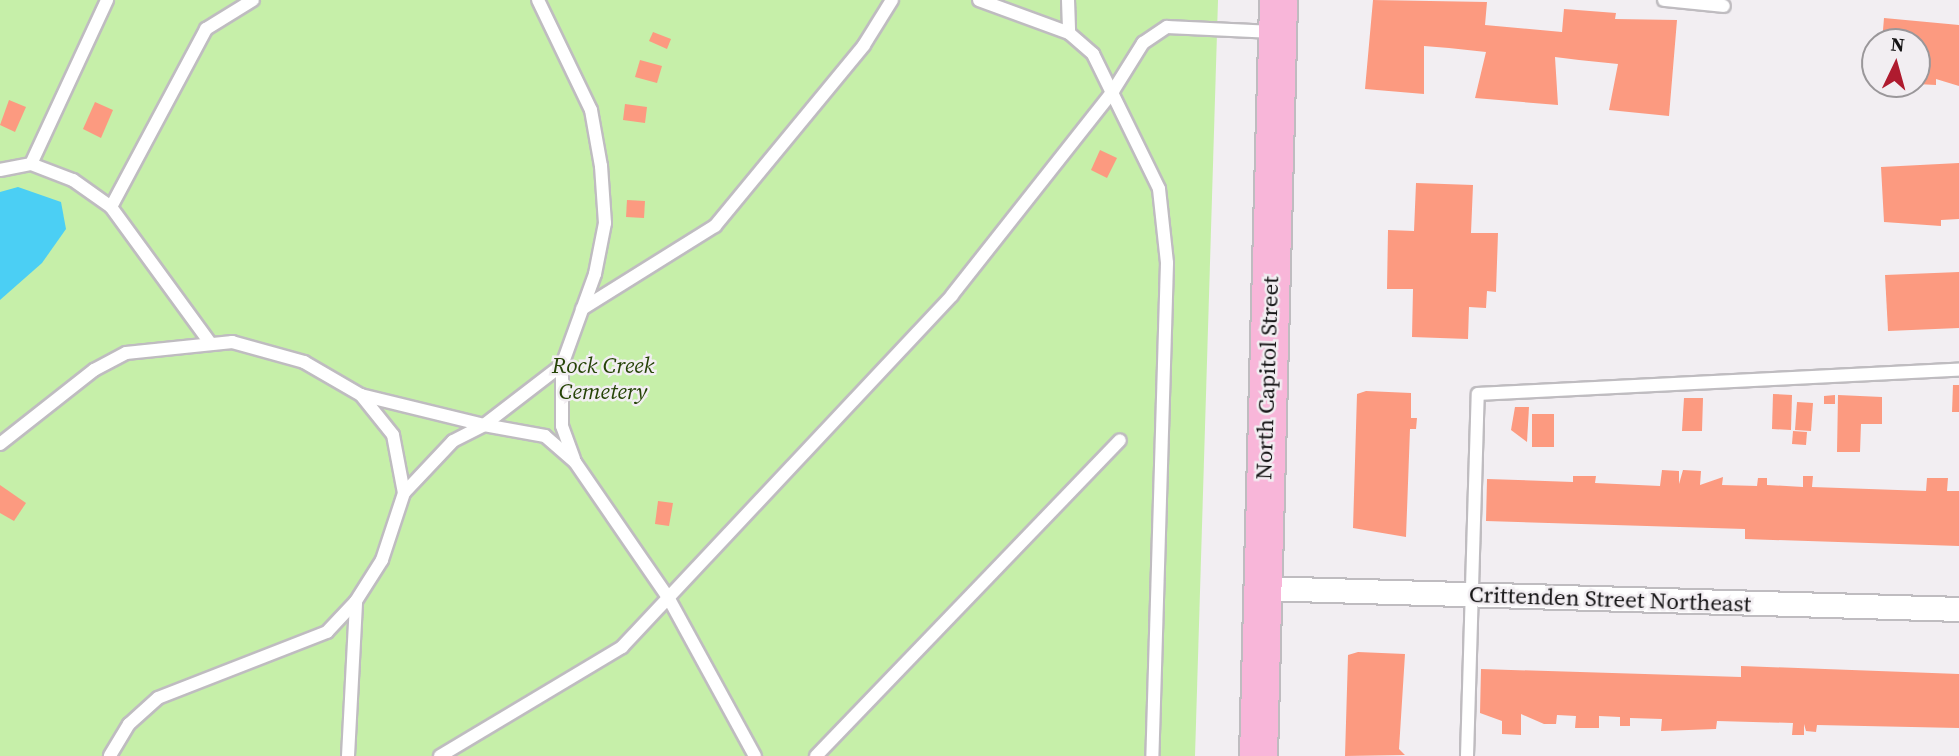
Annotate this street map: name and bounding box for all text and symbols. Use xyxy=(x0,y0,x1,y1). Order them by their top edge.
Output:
north arrow xyxy=(1861,28,1931,98)
text: N xyxy=(1890,31,1906,58)
street label: North Capitol Street xyxy=(1250,276,1284,480)
park label: Rock Creek Cemetery xyxy=(552,351,654,405)
street label: Crittenden Street Northeast xyxy=(1469,580,1751,618)

